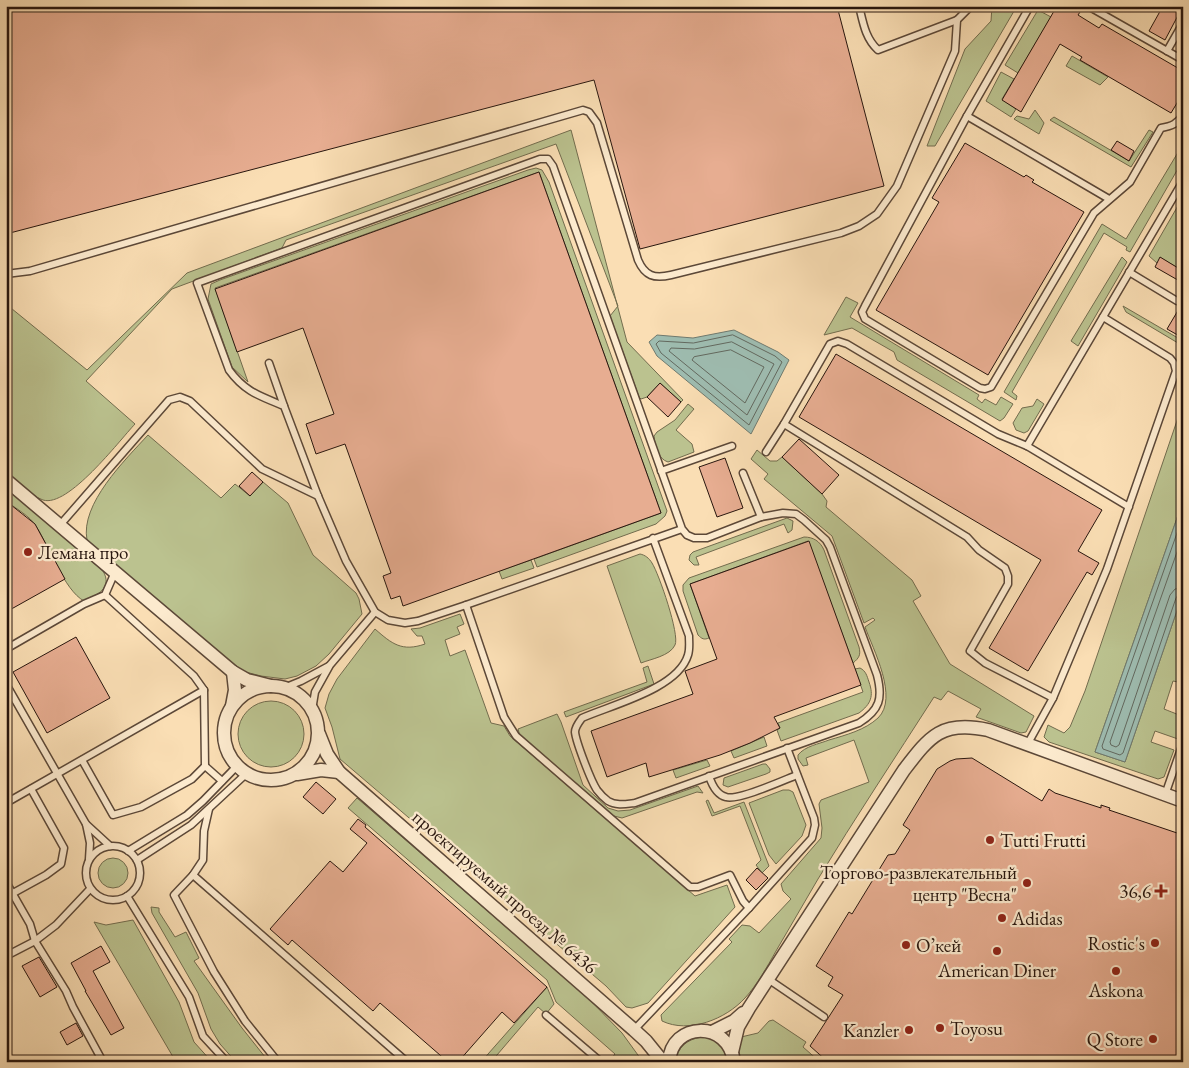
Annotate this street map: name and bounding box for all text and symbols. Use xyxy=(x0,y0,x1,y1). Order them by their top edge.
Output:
place label: Лемана про xyxy=(38,540,128,565)
marker: Лемана про xyxy=(22,546,34,558)
street label: проектируемый проезд № 6436 xyxy=(407,805,603,979)
place label: Tutti Frutti xyxy=(1000,828,1086,853)
marker: Tutti Frutti xyxy=(984,834,996,846)
place label: Торгово-развлекательный центр "Весна" xyxy=(820,860,1017,907)
marker: Торгово-развлекательный центр "Весна" xyxy=(1021,877,1033,889)
place label: 36,6 xyxy=(1119,879,1151,904)
marker: 36,6 xyxy=(1155,885,1167,897)
place label: Adidas xyxy=(1011,906,1063,931)
marker: Adidas xyxy=(996,912,1008,924)
place label: Rostic's xyxy=(1088,931,1145,956)
place label: О’кей xyxy=(916,933,961,958)
marker: Rostic's xyxy=(1149,937,1161,949)
marker: О’кей xyxy=(900,939,912,951)
marker: American Diner xyxy=(991,945,1003,957)
place label: American Diner xyxy=(937,958,1057,983)
marker: Askona xyxy=(1110,965,1122,977)
place label: Askona xyxy=(1087,978,1144,1003)
place label: Toyosu xyxy=(950,1016,1003,1041)
place label: Kanzler xyxy=(843,1018,900,1043)
marker: Toyosu xyxy=(934,1022,946,1034)
marker: Kanzler xyxy=(903,1024,915,1036)
place label: Q Store xyxy=(1087,1027,1143,1052)
marker: Q Store xyxy=(1147,1033,1159,1045)

